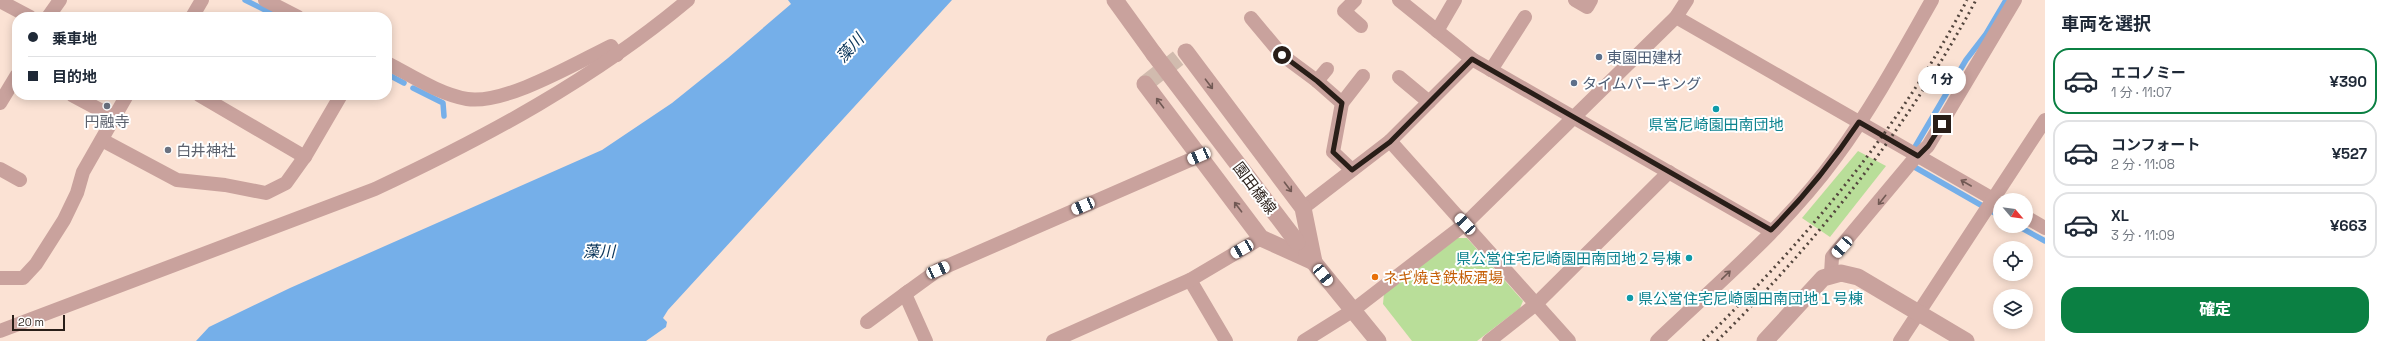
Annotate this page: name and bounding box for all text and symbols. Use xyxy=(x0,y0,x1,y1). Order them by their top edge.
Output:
text: 車両を選択 xyxy=(2061,12,2151,35)
water label: 藻川 xyxy=(831,28,870,67)
text: 乗車地 xyxy=(52,29,97,48)
route start xyxy=(1273,46,1291,64)
place label: 東園田建材 xyxy=(1607,48,1682,67)
marker: 東園田建材 xyxy=(1594,52,1604,62)
icon: car xyxy=(2063,63,2099,99)
text: エコノミー xyxy=(2111,63,2186,82)
callout: 1 分 xyxy=(1918,66,1966,94)
text: 目的地 xyxy=(52,67,97,86)
text: 1 分 xyxy=(1931,71,1953,88)
text: ¥390 xyxy=(2330,72,2367,91)
place label: タイムパーキング xyxy=(1582,74,1701,93)
one-way arrow xyxy=(1205,78,1214,89)
marker: タイムパーキング xyxy=(1569,78,1579,88)
text: 1 分 · 11:07 xyxy=(2111,84,2171,101)
one-way arrow xyxy=(1155,98,1164,109)
marker: 円融寺 xyxy=(102,101,112,111)
marker: 県営尼崎園田南団地 xyxy=(1711,104,1721,114)
place label: 円融寺 xyxy=(84,112,130,131)
place label: 県営尼崎園田南団地 xyxy=(1648,115,1784,134)
route end xyxy=(1933,115,1951,133)
icon: car xyxy=(2063,135,2099,171)
text: コンフォート xyxy=(2111,135,2201,154)
place label: 白井神社 xyxy=(176,141,236,160)
text: ¥527 xyxy=(2332,144,2367,163)
marker: 白井神社 xyxy=(163,145,173,155)
car xyxy=(1186,146,1212,166)
text: 2 分 · 11:08 xyxy=(2111,156,2175,173)
street label: 園田橋線 xyxy=(1229,158,1281,218)
one-way arrow xyxy=(1960,179,1972,187)
one-way arrow xyxy=(1284,182,1292,193)
north arrow xyxy=(1993,193,2033,233)
map controls xyxy=(1993,193,2033,329)
one-way arrow xyxy=(1877,195,1886,206)
car xyxy=(1070,196,1096,216)
one-way arrow xyxy=(1234,201,1242,212)
text: XL xyxy=(2111,206,2129,225)
icon: car xyxy=(2063,207,2099,243)
car xyxy=(1452,211,1478,237)
text: ¥663 xyxy=(2330,216,2367,235)
text: 3 分 · 11:09 xyxy=(2111,227,2175,244)
car xyxy=(1830,234,1854,260)
car xyxy=(1229,238,1255,260)
water label: 藻川 xyxy=(583,241,617,262)
button: locate xyxy=(1993,241,2033,281)
place label: 県公営住宅尼崎園田南団地２号棟 xyxy=(1456,249,1681,268)
marker: 県公営住宅尼崎園田南団地２号棟 xyxy=(1684,253,1694,263)
car xyxy=(925,260,951,280)
car xyxy=(1311,262,1335,288)
place label: ネギ焼き鉄板酒場 xyxy=(1383,268,1503,287)
one-way arrow xyxy=(1721,270,1731,280)
marker: ネギ焼き鉄板酒場 xyxy=(1370,272,1380,282)
button: 確定 xyxy=(2061,287,2369,333)
place label: 県公営住宅尼崎園田南団地１号棟 xyxy=(1638,289,1863,308)
button: layers xyxy=(1993,289,2033,329)
marker: 県公営住宅尼崎園田南団地１号棟 xyxy=(1625,293,1635,303)
scale bar xyxy=(12,313,65,332)
text: 20 m xyxy=(18,315,44,329)

